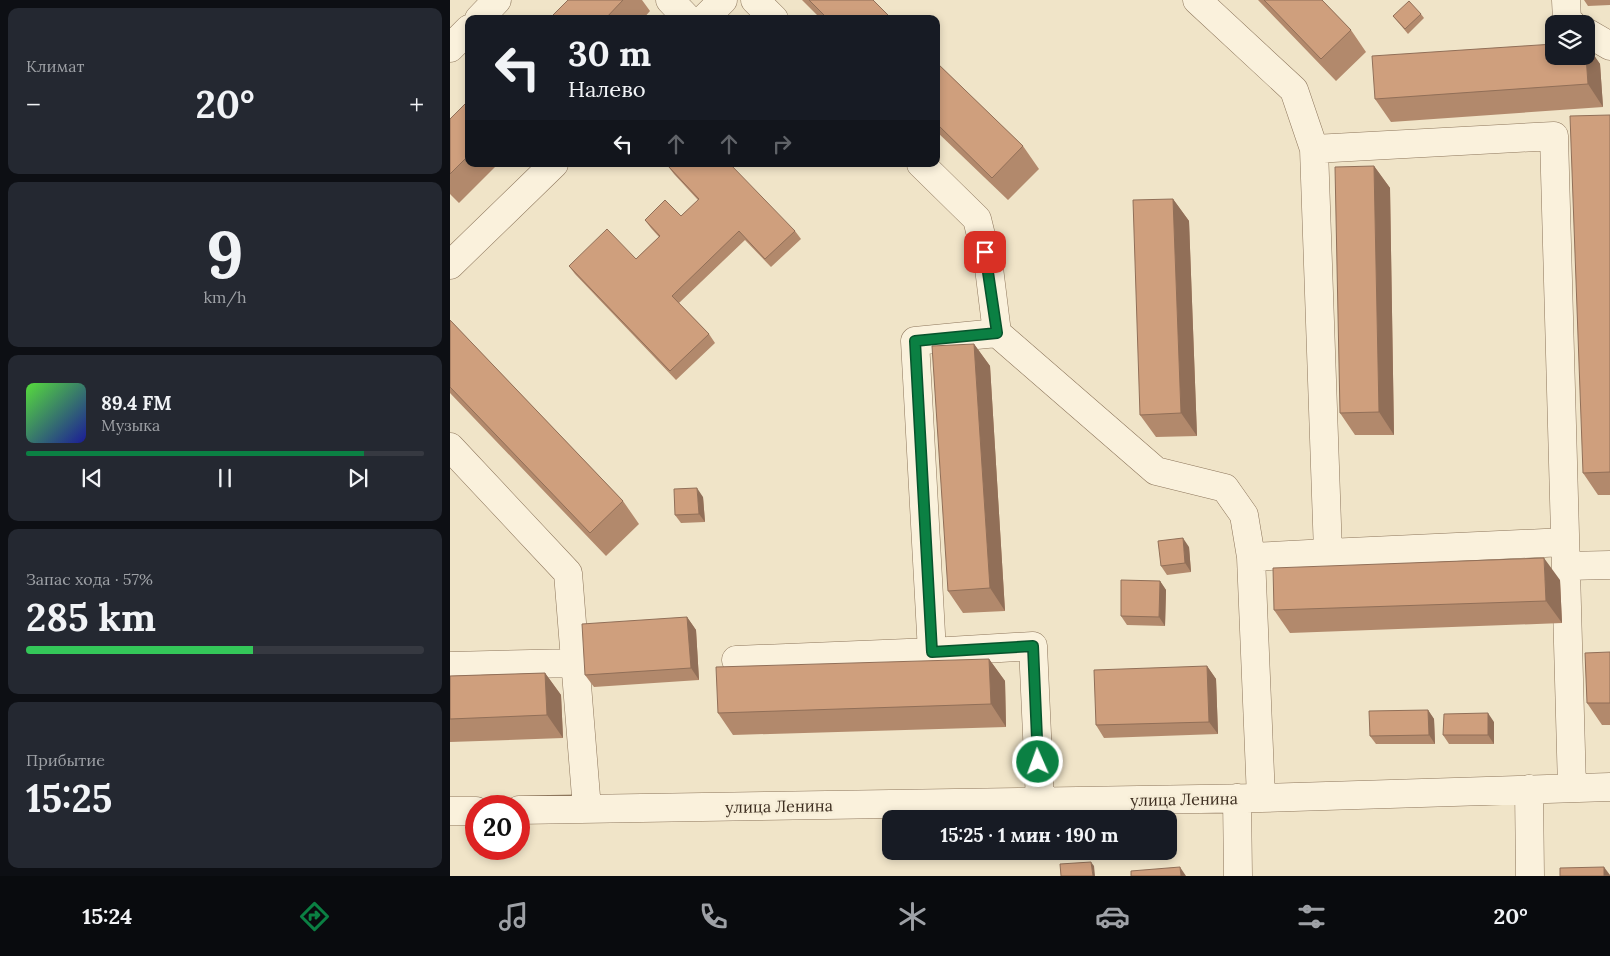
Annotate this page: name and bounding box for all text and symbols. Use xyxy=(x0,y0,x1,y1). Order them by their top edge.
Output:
map controls xyxy=(1545,15,1595,65)
button: layers xyxy=(1545,15,1595,65)
text: 30 m xyxy=(568,31,651,76)
icon: left xyxy=(485,35,550,100)
text: Климат xyxy=(26,56,84,76)
text: Налево xyxy=(568,75,646,103)
text: 20° xyxy=(196,80,254,128)
text: − xyxy=(26,87,41,123)
text: + xyxy=(409,87,424,123)
icon: left xyxy=(609,130,637,158)
icon: ahead xyxy=(662,130,690,158)
icon: ahead xyxy=(715,130,743,158)
icon: right xyxy=(768,130,796,158)
text: 9 xyxy=(206,213,244,296)
pin xyxy=(964,231,1006,273)
icon: arrive xyxy=(971,238,999,266)
text: km/h xyxy=(203,287,247,307)
text: 89.4 FM xyxy=(101,391,172,415)
text: Музыка xyxy=(101,415,160,435)
icon: previous xyxy=(78,464,106,492)
icon: pause xyxy=(211,464,239,492)
icon: next xyxy=(344,464,372,492)
text: Запас хода · 57% xyxy=(26,569,153,589)
text: 285 km xyxy=(26,593,156,641)
position arrow xyxy=(1011,735,1063,787)
text: Прибытие xyxy=(26,750,105,770)
text: 15:25 xyxy=(26,774,112,822)
street label: улица Ленина xyxy=(1130,788,1238,810)
speed limit sign: 20 xyxy=(465,795,530,860)
street label: улица Ленина xyxy=(725,795,833,817)
text: 15:25 · 1 мин · 190 m xyxy=(941,823,1118,847)
icon: directions xyxy=(297,899,332,934)
icon: music xyxy=(496,899,531,934)
icon: phone xyxy=(696,899,731,934)
icon: climate xyxy=(895,899,930,934)
icon: car xyxy=(1095,899,1130,934)
icon: filters xyxy=(1294,899,1329,934)
text: 15:24 xyxy=(82,902,132,930)
text: 20° xyxy=(1494,902,1528,930)

